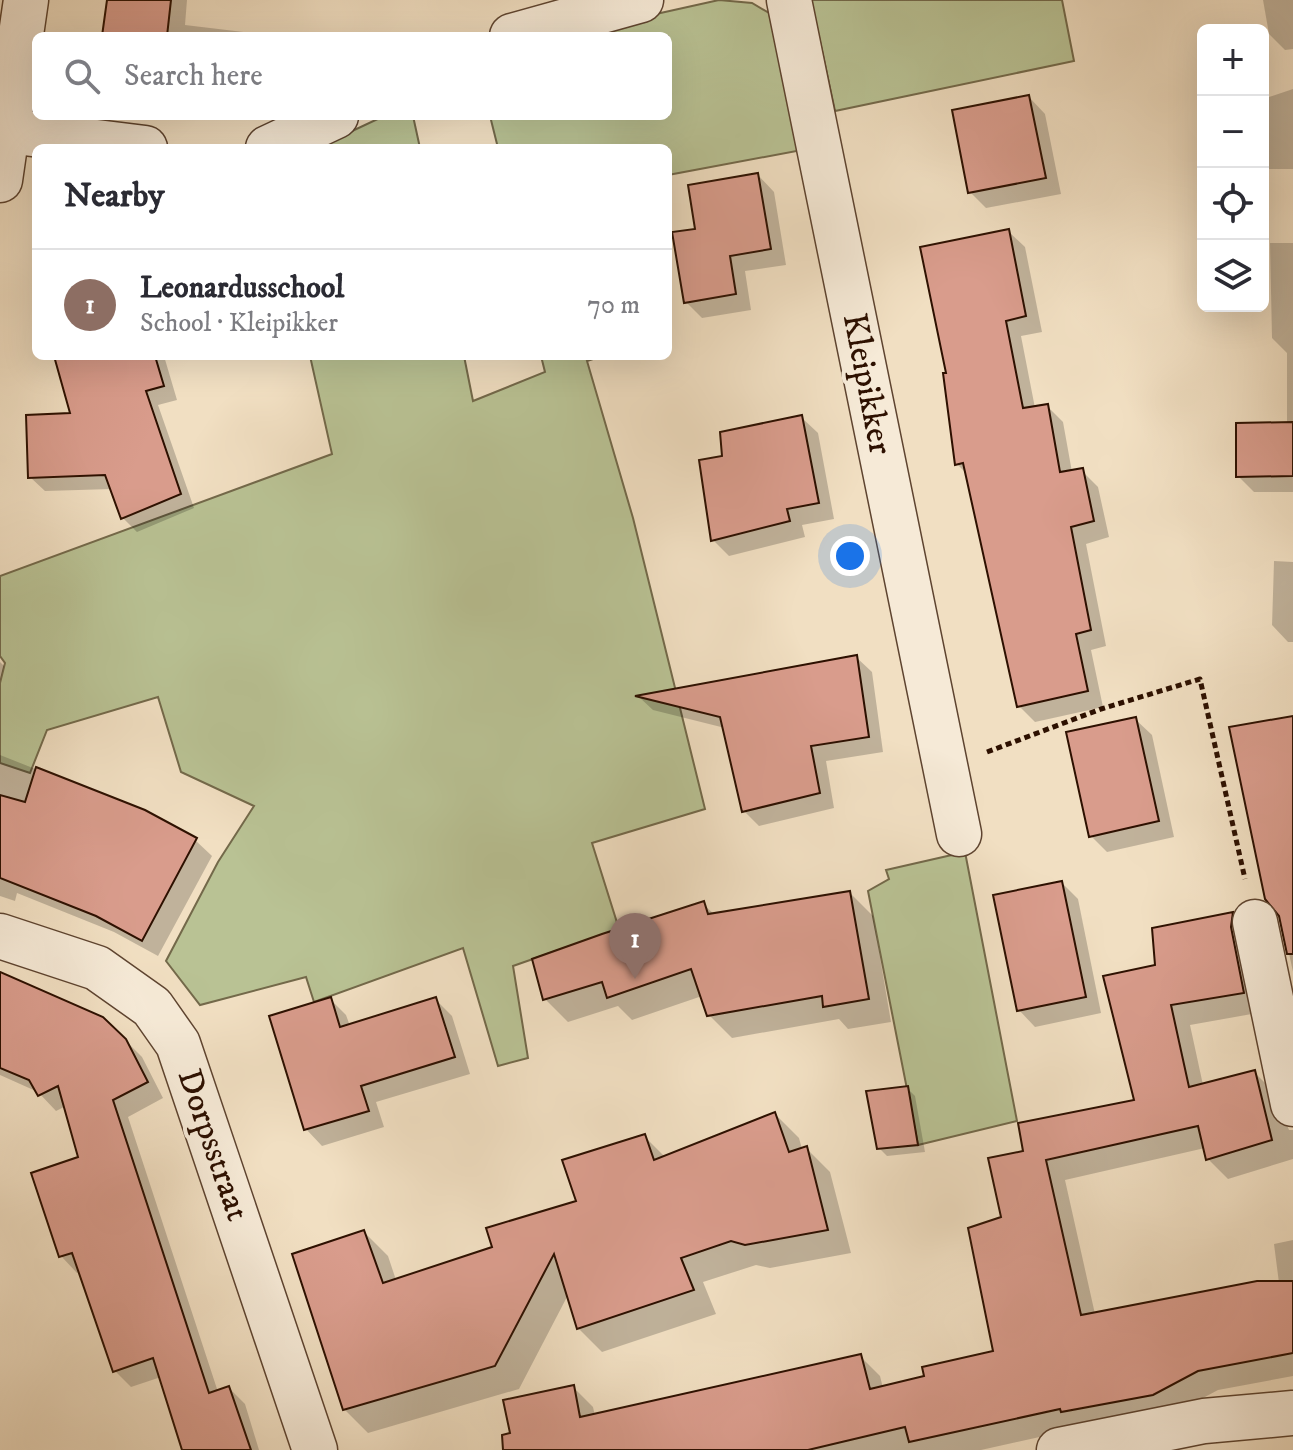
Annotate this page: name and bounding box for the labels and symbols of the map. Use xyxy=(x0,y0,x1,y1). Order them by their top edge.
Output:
street label: Kleipikker xyxy=(833,310,901,458)
your location xyxy=(830,536,870,576)
pin: 1 xyxy=(609,913,661,979)
street label: Dorpsstraat xyxy=(168,1064,259,1226)

